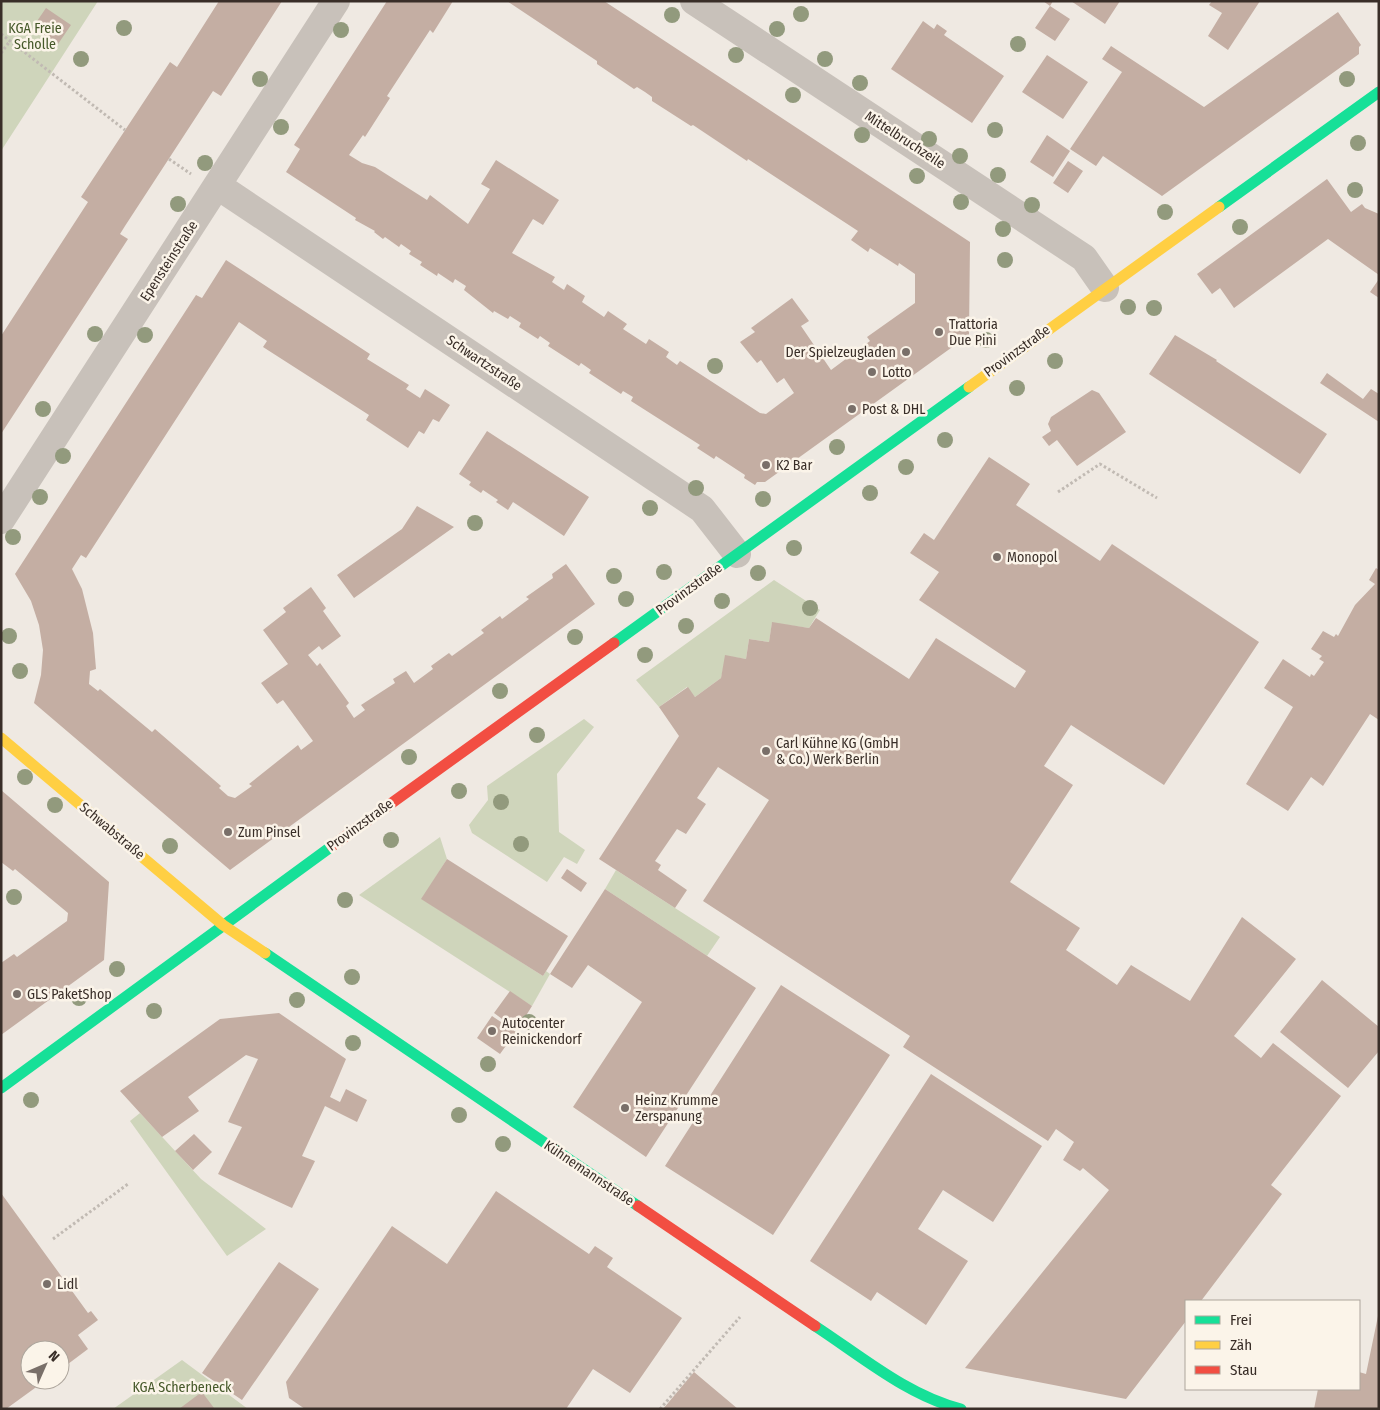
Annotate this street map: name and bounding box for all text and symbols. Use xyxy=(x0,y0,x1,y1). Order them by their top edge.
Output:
park label: KGA Freie Scholle xyxy=(8,20,62,53)
street label: Mittelbruchzeile xyxy=(862,108,948,172)
street label: Epensteinstraße xyxy=(137,217,201,304)
place label: Trattoria Due Pini xyxy=(949,316,998,349)
street label: Provinzstraße xyxy=(981,321,1054,381)
marker: Trattoria Due Pini xyxy=(933,326,945,338)
street label: Schwartzstraße xyxy=(443,332,525,395)
place label: Der Spielzeugladen xyxy=(786,344,896,361)
marker: Der Spielzeugladen xyxy=(900,346,912,358)
place label: Lotto xyxy=(882,364,912,381)
marker: Lotto xyxy=(866,366,878,378)
place label: Post & DHL xyxy=(862,401,926,418)
marker: Post & DHL xyxy=(846,403,858,415)
place label: K2 Bar xyxy=(776,457,812,474)
marker: K2 Bar xyxy=(760,459,772,471)
place label: Monopol xyxy=(1007,549,1058,566)
marker: Monopol xyxy=(991,551,1003,563)
street label: Provinzstraße xyxy=(653,559,726,619)
place label: Carl Kühne KG (GmbH & Co.) Werk Berlin xyxy=(776,735,899,768)
marker: Carl Kühne KG (GmbH & Co.) Werk Berlin xyxy=(760,745,772,757)
street label: Provinzstraße xyxy=(324,795,397,855)
street label: Schwabstraße xyxy=(76,799,148,863)
place label: Zum Pinsel xyxy=(238,824,301,841)
marker: Zum Pinsel xyxy=(222,826,234,838)
place label: GLS PaketShop xyxy=(27,986,112,1003)
marker: GLS PaketShop xyxy=(11,988,23,1000)
place label: Autocenter Reinickendorf xyxy=(502,1015,583,1048)
marker: Autocenter Reinickendorf xyxy=(486,1025,498,1037)
place label: Heinz Krumme Zerspanung xyxy=(635,1092,718,1125)
marker: Heinz Krumme Zerspanung xyxy=(619,1102,631,1114)
street label: Kühnemannstraße xyxy=(541,1137,637,1209)
place label: Lidl xyxy=(57,1276,78,1293)
marker: Lidl xyxy=(41,1278,53,1290)
legend xyxy=(1185,1300,1360,1390)
text: Frei xyxy=(1230,1311,1252,1329)
text: Zäh xyxy=(1230,1336,1252,1354)
north arrow xyxy=(20,1340,70,1390)
text: N xyxy=(45,1347,63,1365)
text: Stau xyxy=(1230,1361,1257,1379)
park label: KGA Scherbeneck xyxy=(132,1379,232,1396)

